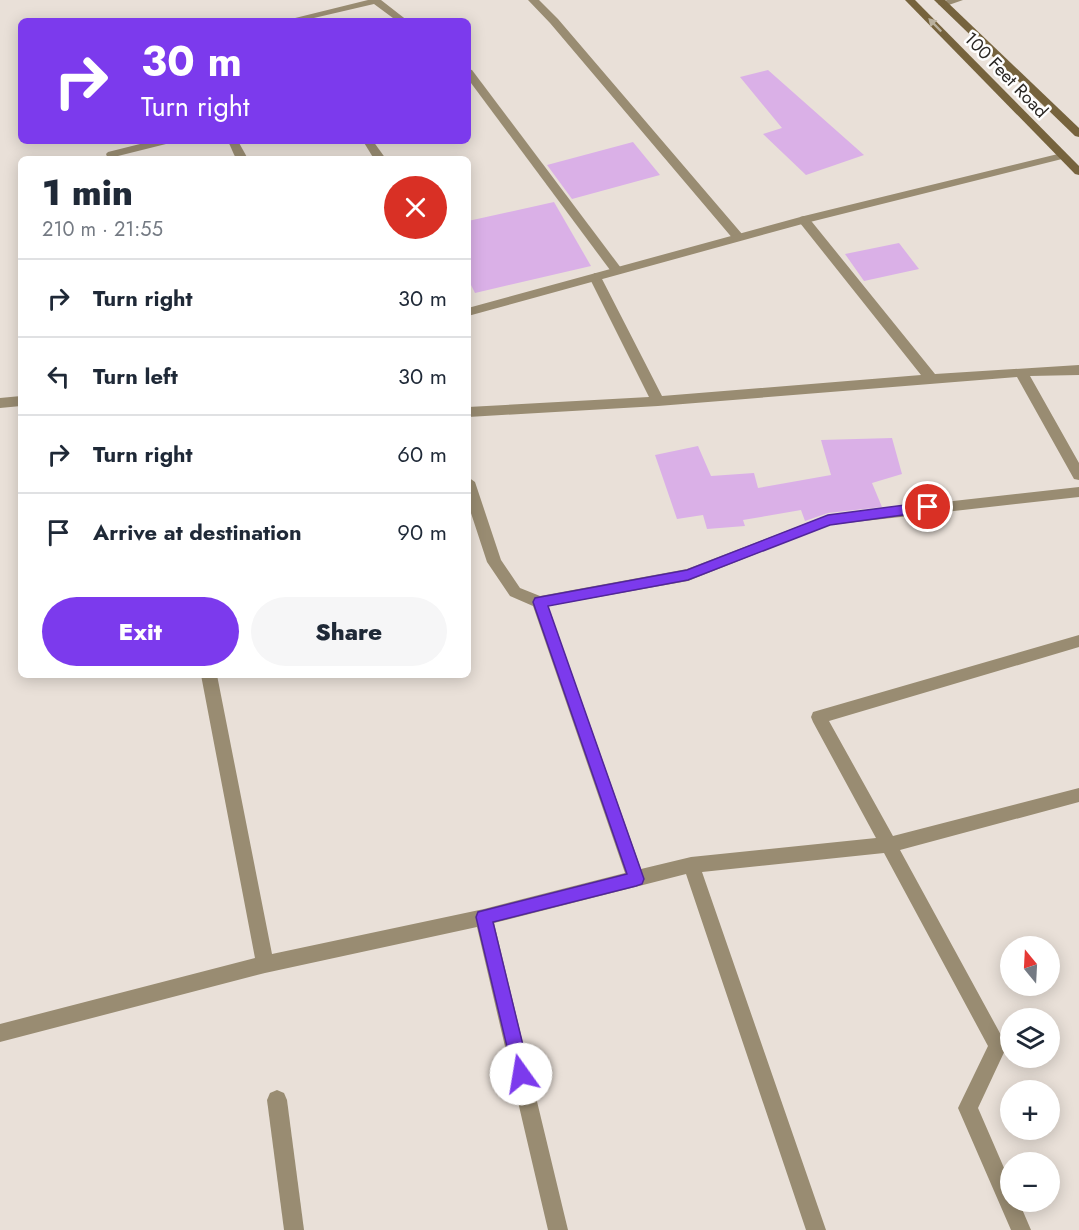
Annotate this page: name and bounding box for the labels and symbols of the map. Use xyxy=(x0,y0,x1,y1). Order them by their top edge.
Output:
one-way arrow xyxy=(929,19,943,33)
street label: 100 Feet Road xyxy=(958,26,1054,124)
pin xyxy=(902,481,953,532)
north arrow xyxy=(1000,936,1060,996)
position arrow xyxy=(489,1042,553,1106)

